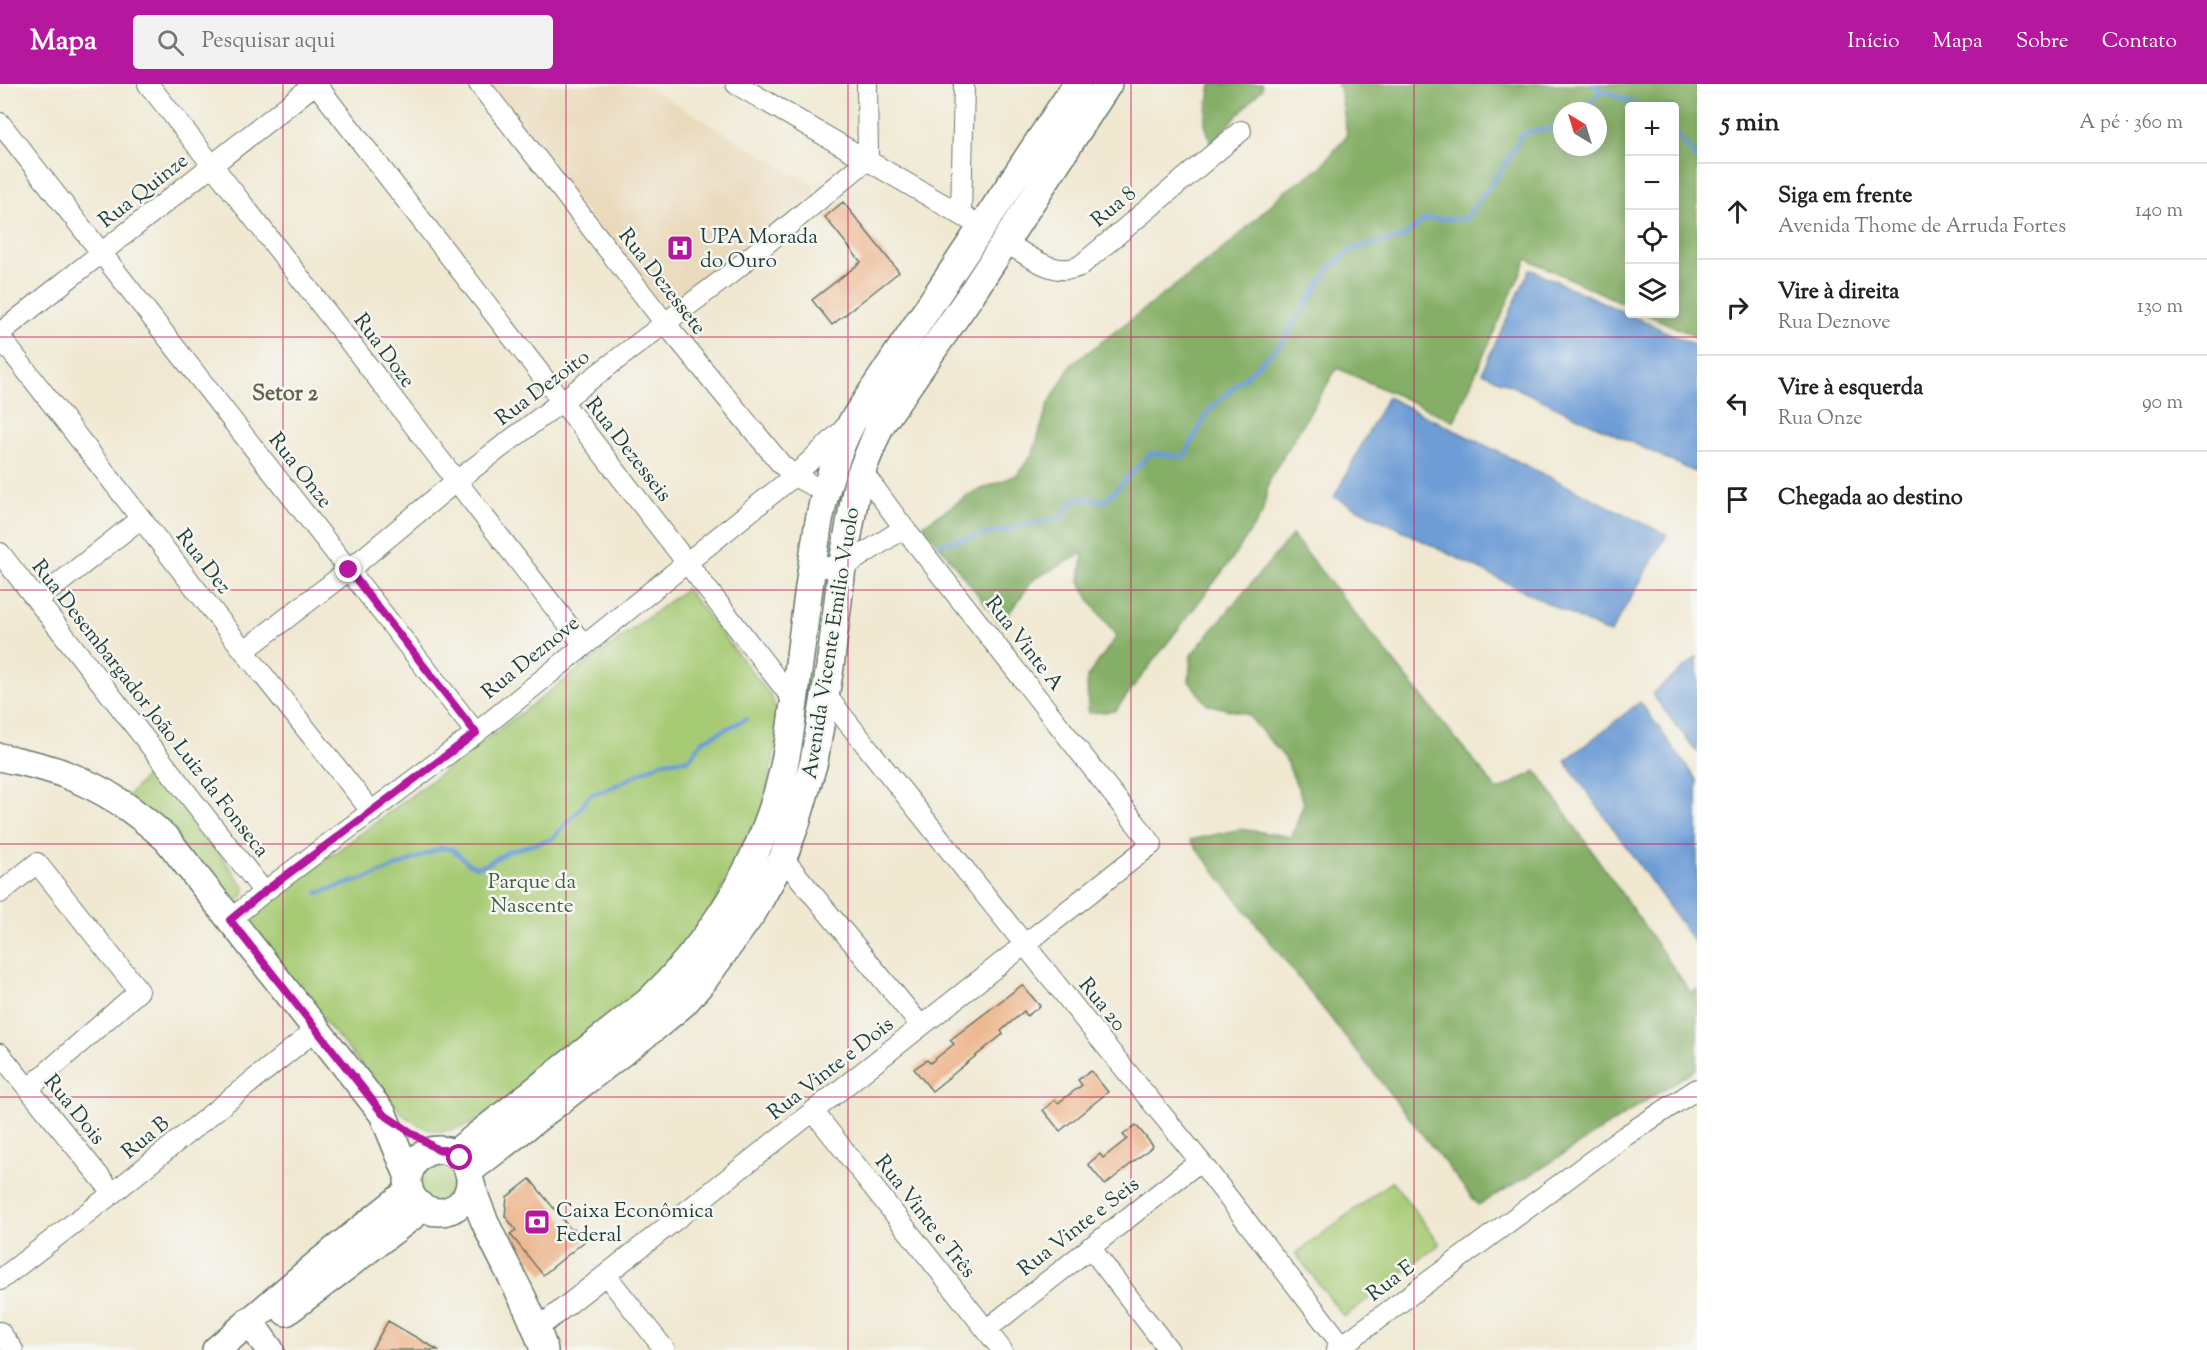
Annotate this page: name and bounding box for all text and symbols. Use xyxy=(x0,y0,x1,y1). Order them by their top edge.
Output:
search box xyxy=(133,15,553,69)
text: Mapa xyxy=(30,22,97,62)
icon: search xyxy=(154,26,187,59)
text: Pesquisar aqui xyxy=(202,26,335,58)
text: Início xyxy=(1848,27,1900,57)
text: Mapa xyxy=(1933,27,1983,57)
text: Sobre xyxy=(2016,27,2069,57)
text: Contato xyxy=(2102,27,2177,57)
north arrow xyxy=(1553,102,1607,156)
map controls xyxy=(1625,102,1679,318)
button: + xyxy=(1625,102,1679,156)
text: 5 min xyxy=(1721,105,1780,142)
text: A pé · 360 m xyxy=(2079,109,2183,138)
street label: Rua Quinze xyxy=(93,147,195,236)
button: − xyxy=(1625,156,1679,210)
street label: Rua 8 xyxy=(1085,180,1144,235)
text: Siga em frente xyxy=(1778,181,1913,213)
icon: ahead xyxy=(1721,195,1754,228)
text: 140 m xyxy=(2135,197,2183,226)
button: locate xyxy=(1625,210,1679,264)
text: Avenida Thome de Arruda Fortes xyxy=(1778,213,2066,242)
street label: Rua Dezessete xyxy=(610,223,713,342)
place label: UPA Morada do Ouro xyxy=(700,223,818,277)
hospital icon: UPA Morada do Ouro xyxy=(665,233,695,263)
button: layers xyxy=(1625,264,1679,318)
text: Vire à direita xyxy=(1778,277,1900,309)
icon: right xyxy=(1721,291,1754,324)
text: 130 m xyxy=(2137,293,2183,322)
street label: Rua Doze xyxy=(345,308,421,395)
text: Rua Deznove xyxy=(1778,309,1891,338)
street label: Rua Dezoito xyxy=(490,343,597,434)
text: Vire à esquerda xyxy=(1778,373,1923,405)
district label: Setor 2 xyxy=(252,379,319,411)
icon: left xyxy=(1721,387,1754,420)
text: 90 m xyxy=(2142,389,2183,418)
street label: Rua Dezesseis xyxy=(577,392,678,509)
text: Rua Onze xyxy=(1778,405,1863,434)
street label: Rua Onze xyxy=(260,427,339,515)
icon: arrive xyxy=(1721,483,1754,516)
text: Chegada ao destino xyxy=(1778,483,1963,515)
street label: Avenida Vicente Emilio Vuolo xyxy=(796,505,868,781)
street label: Rua Dez xyxy=(167,523,237,601)
street label: Rua Desembargador João Luiz da Fonseca xyxy=(23,554,276,865)
route end xyxy=(335,556,361,582)
street label: Rua Vinte A xyxy=(977,590,1070,698)
street label: Rua Deznove xyxy=(476,610,587,707)
park label: Parque da Nascente xyxy=(488,868,576,922)
street label: Rua 20 xyxy=(1070,972,1133,1039)
street label: Rua Vinte e Dois xyxy=(762,1011,901,1128)
street label: Rua Dois xyxy=(36,1069,111,1152)
street label: Rua B xyxy=(116,1110,177,1167)
route start xyxy=(446,1144,472,1170)
street label: Rua Vinte e Três xyxy=(867,1149,982,1285)
street label: Rua Vinte e Seis xyxy=(1012,1171,1146,1285)
place label: Caixa Econômica Federal xyxy=(556,1197,714,1251)
bank icon: Caixa Econômica Federal xyxy=(522,1207,552,1237)
street label: Rua E xyxy=(1361,1253,1422,1310)

